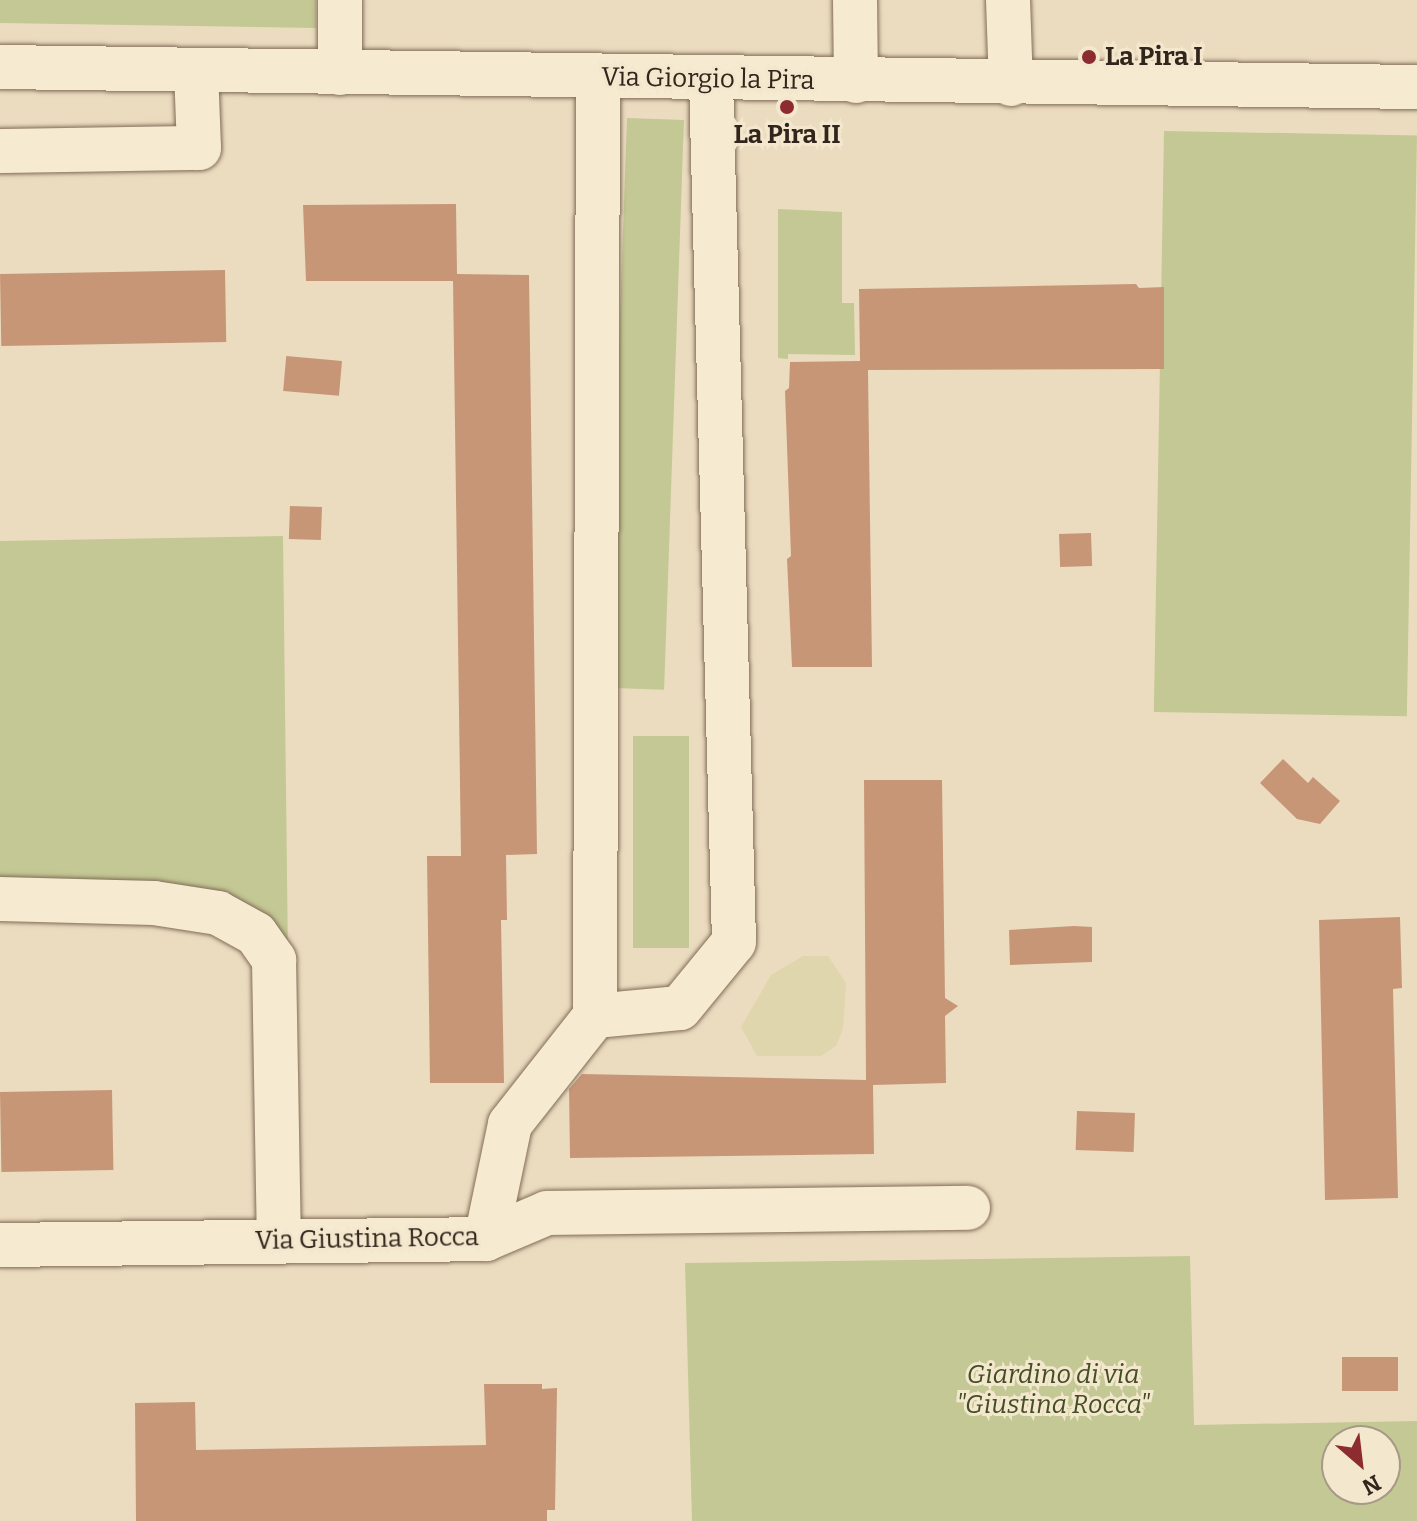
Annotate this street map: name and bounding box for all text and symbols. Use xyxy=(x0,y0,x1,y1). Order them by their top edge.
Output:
place label: La Pira I xyxy=(1105,41,1203,73)
marker: La Pira I xyxy=(1080,48,1098,66)
street label: Via Giorgio la Pira xyxy=(601,62,815,96)
marker: La Pira II xyxy=(778,98,796,116)
place label: La Pira II xyxy=(733,119,841,151)
street label: Via Giustina Rocca xyxy=(255,1221,479,1257)
park label: Giardino di via "Giustina Rocca" xyxy=(956,1359,1150,1420)
north arrow xyxy=(1321,1425,1401,1505)
text: N xyxy=(1358,1469,1385,1501)

